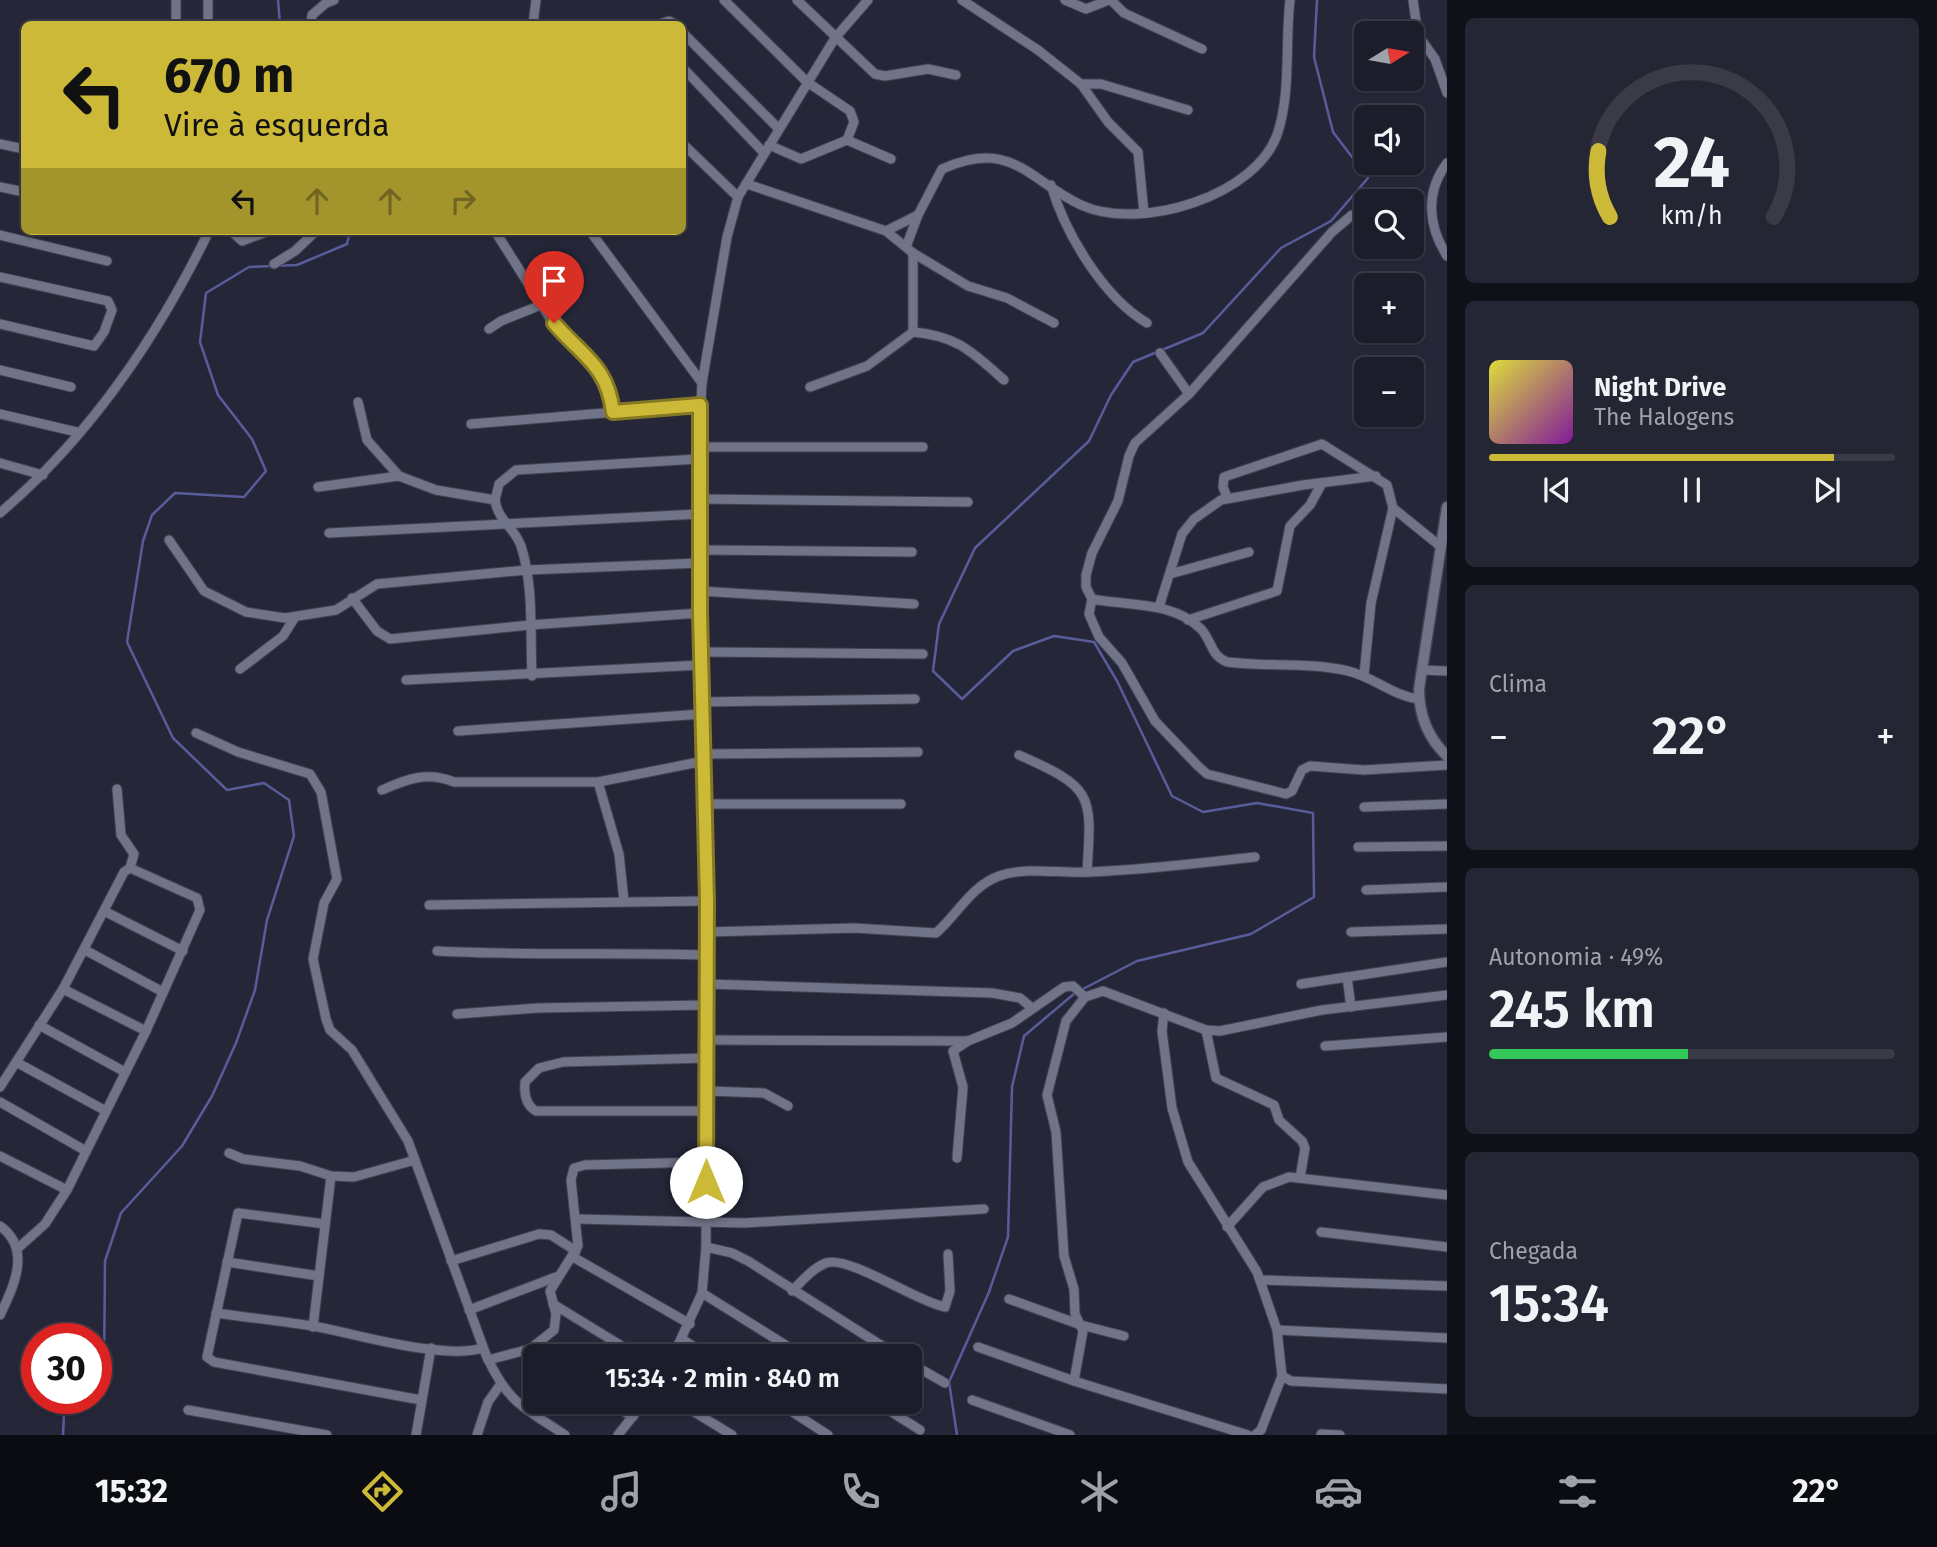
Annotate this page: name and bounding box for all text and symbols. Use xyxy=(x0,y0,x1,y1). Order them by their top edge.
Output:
north arrow xyxy=(1354,21,1424,91)
map controls xyxy=(1354,21,1424,427)
text: 670 m xyxy=(164,46,295,105)
icon: left xyxy=(49,49,140,140)
button: sound xyxy=(1354,105,1424,175)
text: Vire à esquerda xyxy=(164,106,390,144)
text: 24 xyxy=(1654,119,1730,206)
icon: left xyxy=(225,182,263,220)
icon: ahead xyxy=(298,182,336,220)
icon: ahead xyxy=(371,182,409,220)
icon: right xyxy=(444,182,482,220)
button: search xyxy=(1354,189,1424,259)
text: km/h xyxy=(1661,201,1723,231)
pin xyxy=(524,251,584,323)
icon: arrive xyxy=(535,262,573,300)
button: + xyxy=(1354,273,1424,343)
button: − xyxy=(1354,357,1424,427)
text: Night Drive xyxy=(1594,372,1726,403)
text: The Halogens xyxy=(1594,403,1734,431)
icon: previous xyxy=(1538,471,1576,509)
icon: pause xyxy=(1673,471,1711,509)
icon: next xyxy=(1808,471,1846,509)
text: Clima xyxy=(1489,670,1547,698)
text: 22° xyxy=(1652,705,1732,768)
text: − xyxy=(1489,714,1508,760)
text: + xyxy=(1876,714,1895,760)
text: Autonomia · 49% xyxy=(1489,943,1663,971)
text: 245 km xyxy=(1489,978,1655,1041)
position arrow xyxy=(669,1145,743,1219)
text: Chegada xyxy=(1489,1237,1578,1265)
text: 15:34 xyxy=(1489,1272,1609,1335)
speed limit sign: 30 xyxy=(21,1323,112,1414)
text: 15:34 · 2 min · 840 m xyxy=(605,1363,840,1394)
icon: directions xyxy=(358,1467,407,1516)
icon: music xyxy=(597,1467,646,1516)
icon: phone xyxy=(836,1467,885,1516)
icon: climate xyxy=(1075,1467,1124,1516)
icon: car xyxy=(1314,1467,1363,1516)
icon: filters xyxy=(1553,1467,1602,1516)
text: 15:32 xyxy=(95,1472,168,1510)
text: 22° xyxy=(1792,1472,1842,1510)

